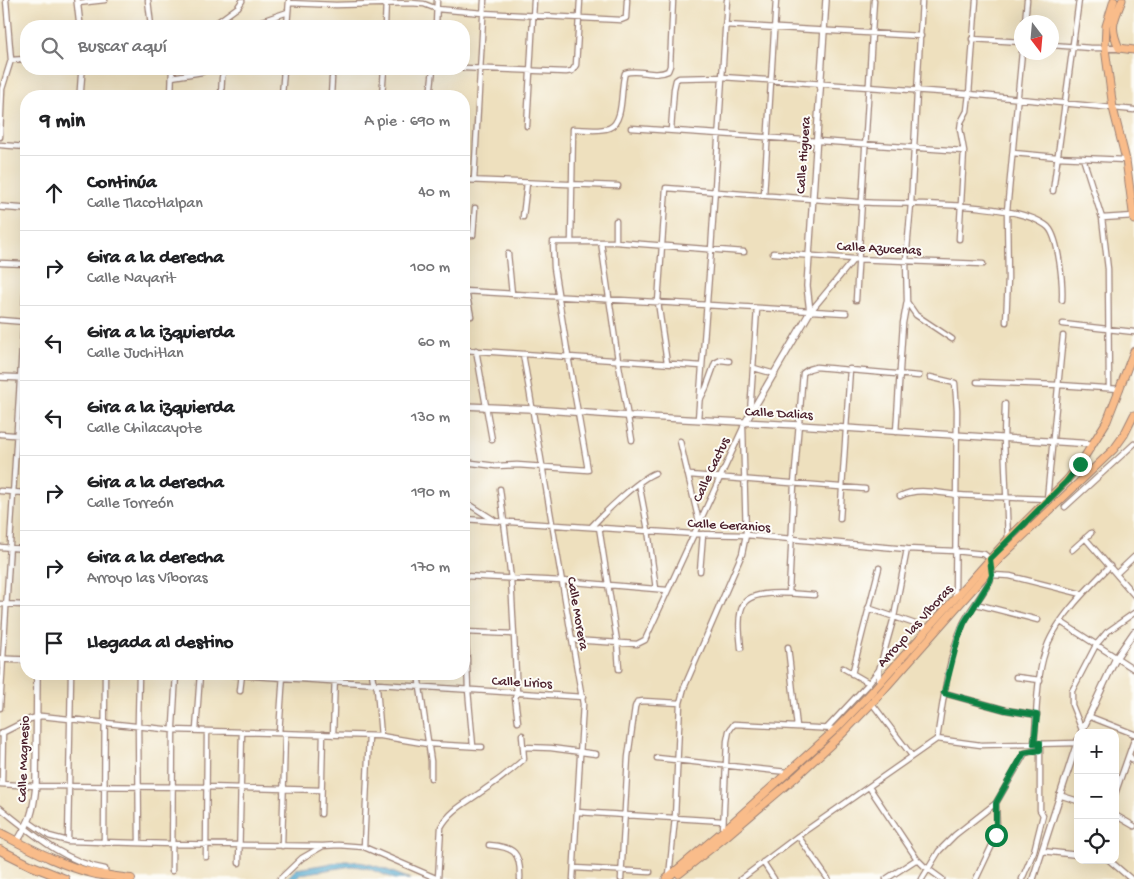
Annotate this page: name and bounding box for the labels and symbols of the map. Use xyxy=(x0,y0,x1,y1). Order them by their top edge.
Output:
north arrow xyxy=(1014,15,1059,60)
street label: Calle Higuera xyxy=(793,115,816,194)
street label: Calle Azucenas xyxy=(836,239,922,260)
street label: Calle Dalias xyxy=(744,404,814,425)
street label: Calle Cactus xyxy=(690,434,735,505)
route end xyxy=(1069,453,1092,476)
street label: Calle Geranios xyxy=(687,516,772,537)
street label: Calle Morera xyxy=(562,576,592,653)
street label: Arroyo las Víboras xyxy=(874,581,958,672)
street label: Calle Lirios xyxy=(491,673,553,694)
street label: Calle Magnesio xyxy=(14,715,35,803)
route start xyxy=(985,824,1008,847)

